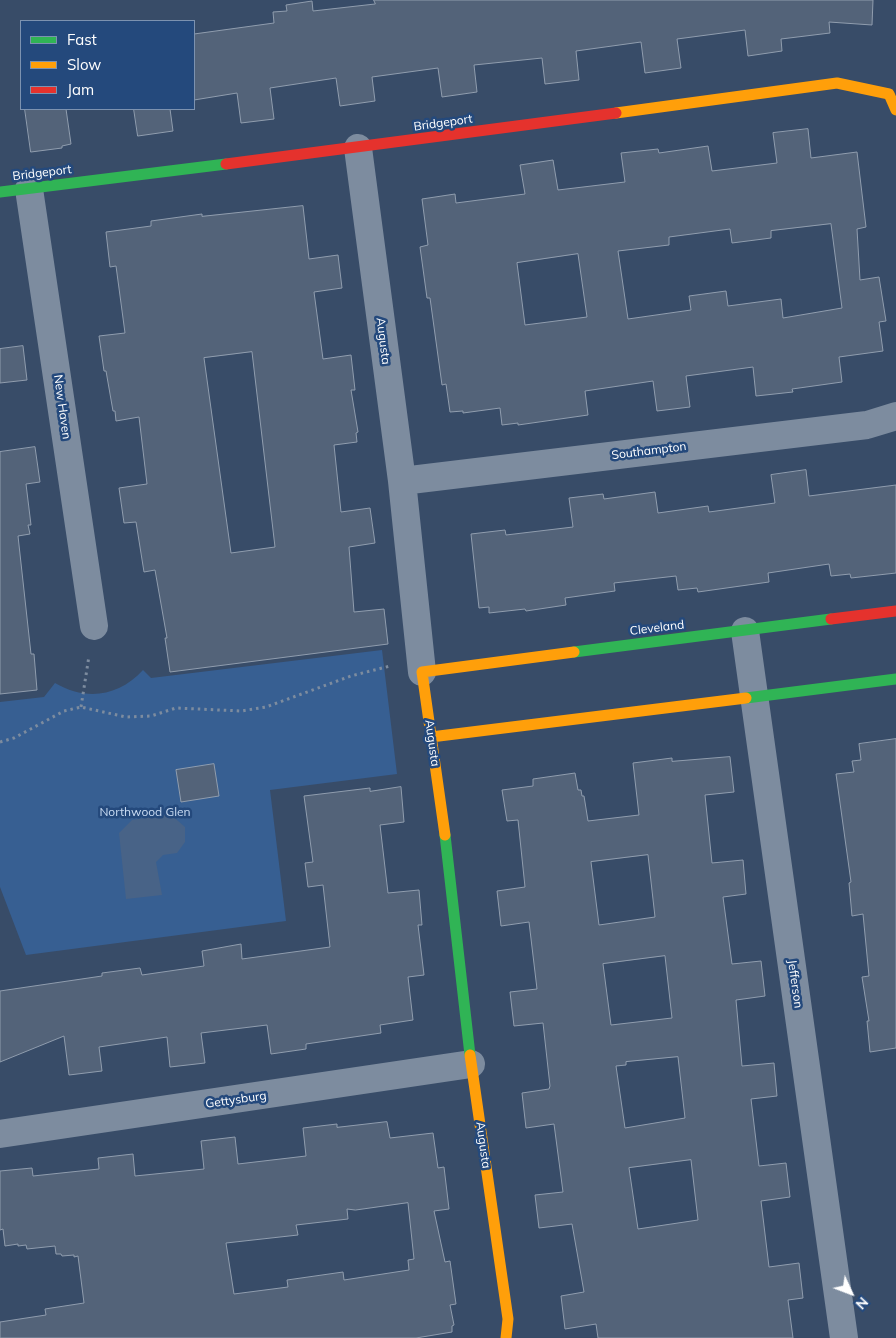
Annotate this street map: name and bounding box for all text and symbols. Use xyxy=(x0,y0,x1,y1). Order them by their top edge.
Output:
legend xyxy=(20,20,195,110)
text: Fast xyxy=(67,30,97,49)
text: Slow xyxy=(67,55,101,74)
text: Jam xyxy=(67,80,94,99)
street label: Bridgeport xyxy=(413,112,473,134)
street label: Bridgeport xyxy=(12,162,72,184)
street label: Augusta xyxy=(373,317,393,365)
street label: New Haven xyxy=(50,374,74,440)
street label: Southampton xyxy=(611,439,687,463)
street label: Cleveland xyxy=(629,618,685,638)
street label: Augusta xyxy=(422,719,442,767)
park label: Northwood Glen xyxy=(99,805,191,819)
street label: Jefferson xyxy=(784,959,806,1009)
street label: Gettysburg xyxy=(205,1089,267,1111)
street label: Augusta xyxy=(473,1121,493,1169)
north arrow xyxy=(826,1268,876,1318)
text: N xyxy=(852,1293,872,1313)

